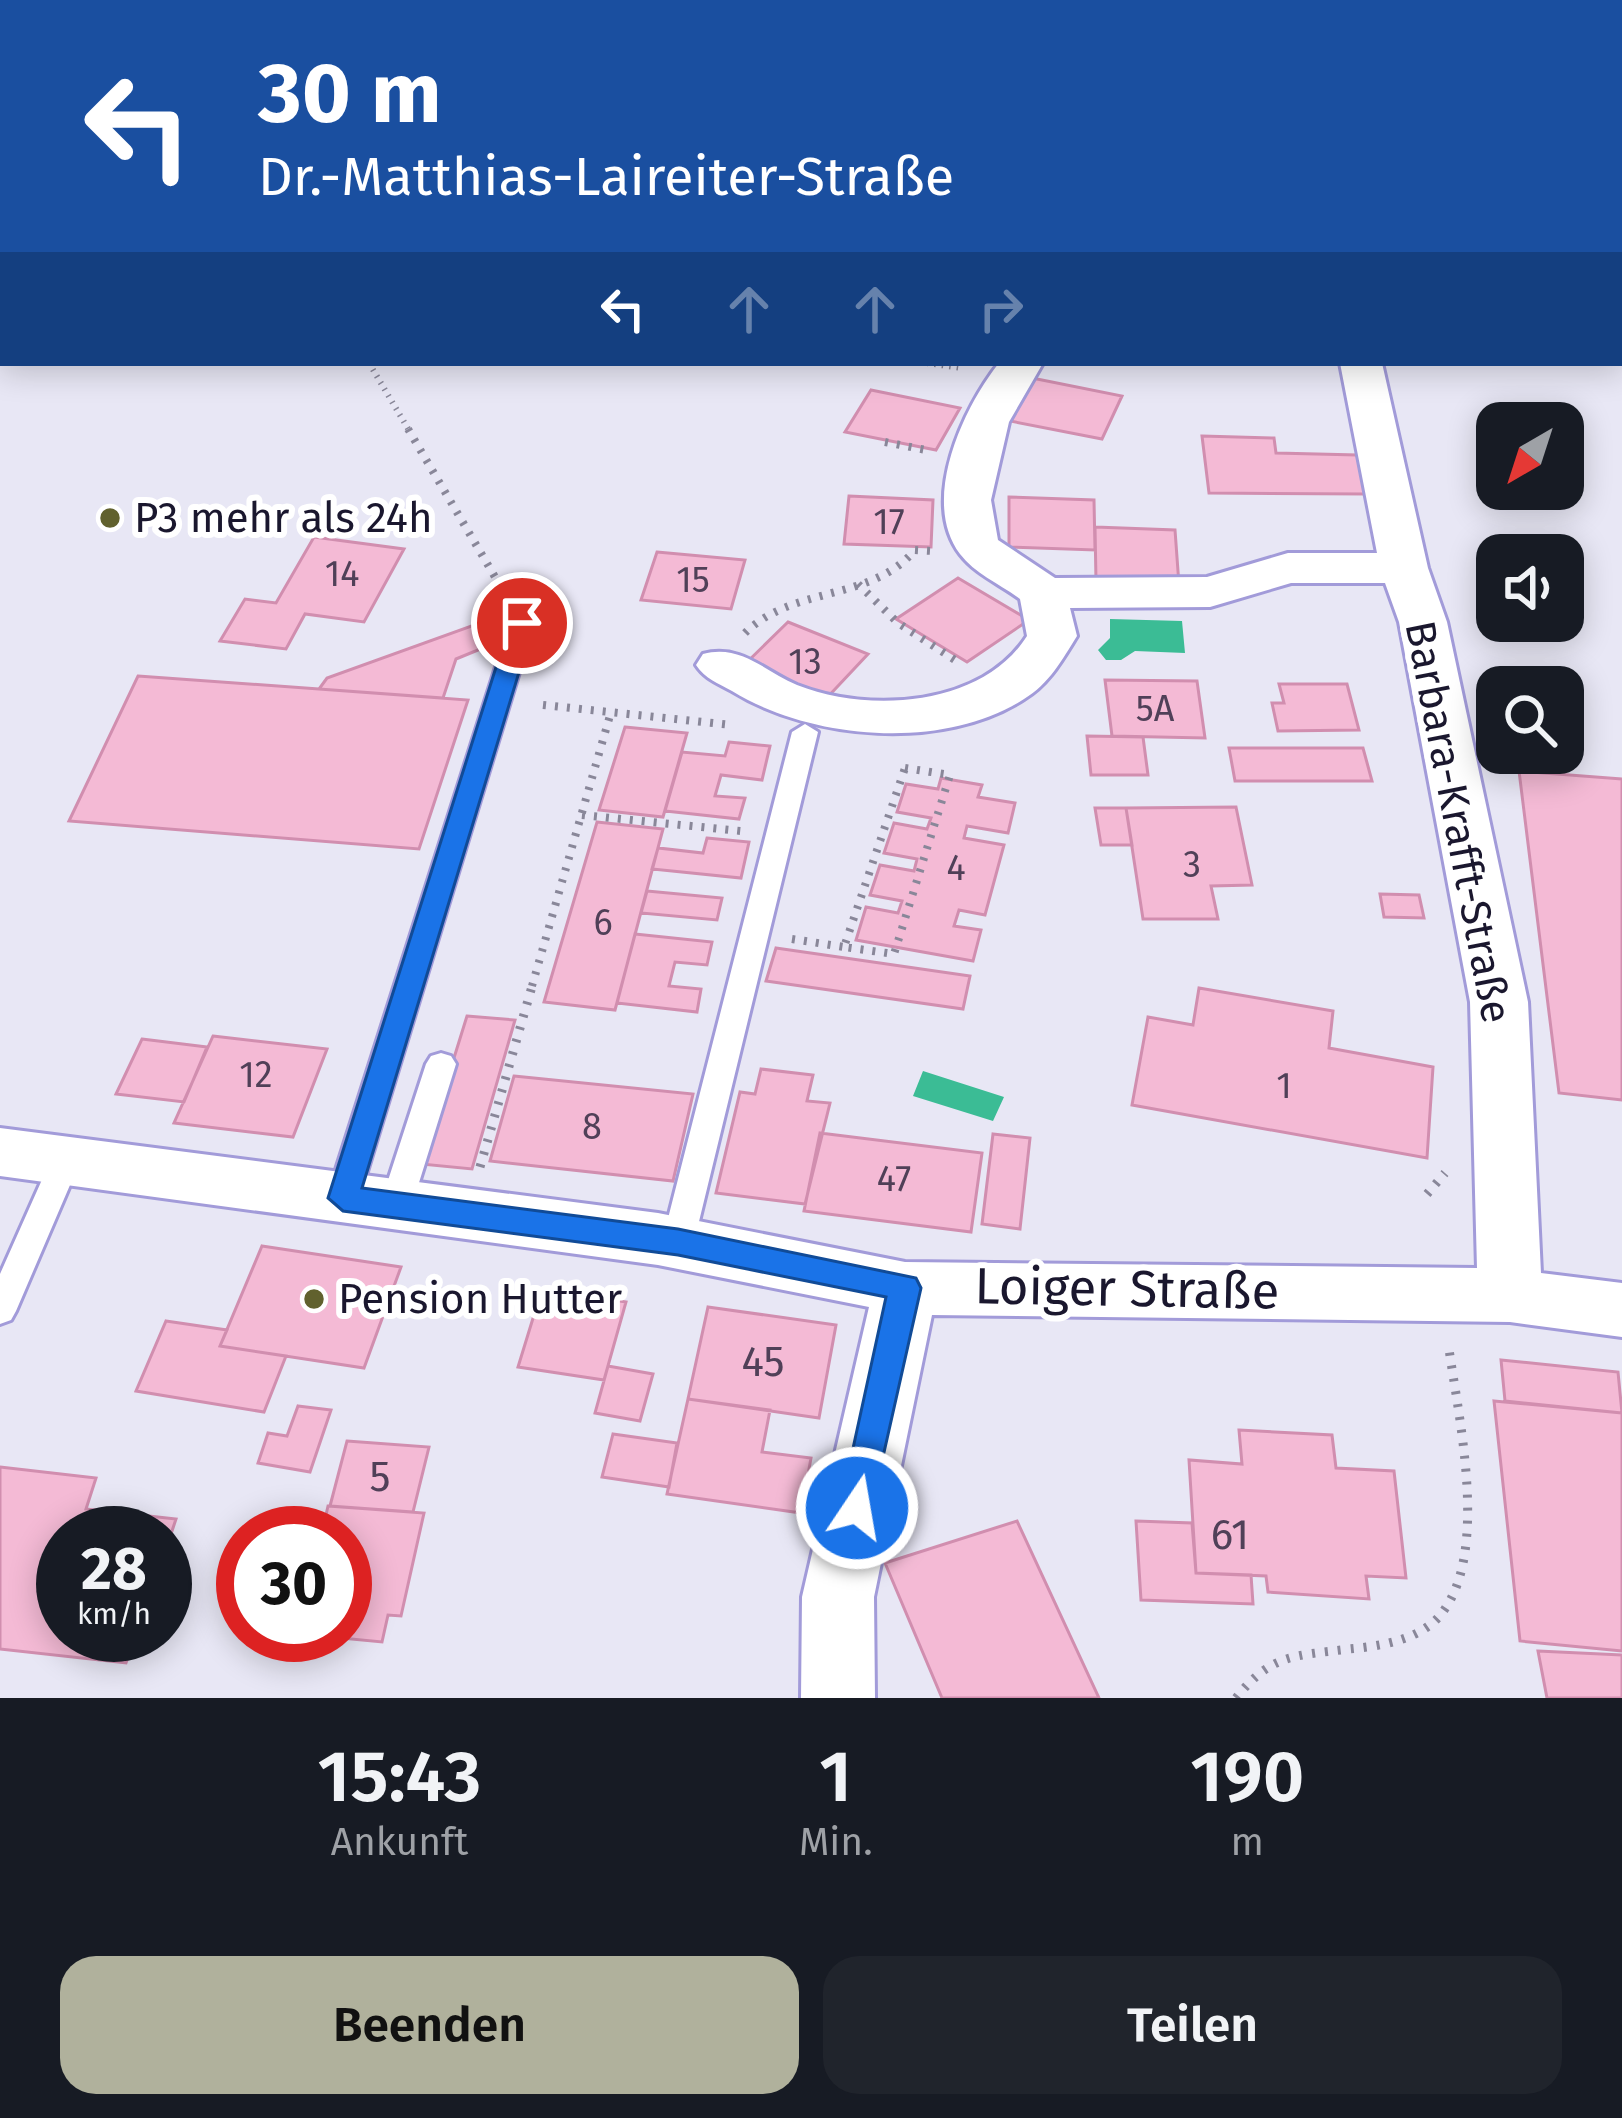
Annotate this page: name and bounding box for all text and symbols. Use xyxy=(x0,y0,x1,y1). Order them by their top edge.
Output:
text: 30 m xyxy=(258,43,442,144)
icon: left xyxy=(60,48,216,204)
text: Dr.-Matthias-Laireiter-Straße xyxy=(258,145,954,209)
icon: left xyxy=(590,276,656,342)
icon: ahead xyxy=(716,276,782,342)
icon: ahead xyxy=(842,276,908,342)
icon: right xyxy=(968,276,1034,342)
north arrow xyxy=(1476,402,1584,510)
map controls xyxy=(1476,402,1584,774)
place label: P3 mehr als 24h xyxy=(134,493,433,543)
house number: 17 xyxy=(873,500,905,544)
marker: P3 mehr als 24h xyxy=(97,505,123,531)
button: sound xyxy=(1476,534,1584,642)
house number: 14 xyxy=(325,552,359,596)
house number: 15 xyxy=(676,558,710,602)
pin xyxy=(471,572,573,674)
icon: arrive xyxy=(489,590,555,656)
street label: Barbara-Krafft-Straße xyxy=(1394,617,1522,1027)
house number: 13 xyxy=(788,640,822,684)
button: search xyxy=(1476,666,1584,774)
house number: 5A xyxy=(1136,687,1175,731)
house number: 3 xyxy=(1183,843,1201,887)
house number: 4 xyxy=(946,846,966,890)
house number: 6 xyxy=(593,901,613,945)
house number: 12 xyxy=(239,1053,273,1097)
house number: 1 xyxy=(1276,1064,1292,1108)
house number: 8 xyxy=(582,1105,602,1149)
house number: 47 xyxy=(877,1157,911,1201)
street label: Loiger Straße xyxy=(974,1255,1280,1323)
place label: Pension Hutter xyxy=(338,1274,622,1324)
marker: Pension Hutter xyxy=(301,1286,327,1312)
house number: 45 xyxy=(742,1337,784,1387)
position arrow xyxy=(794,1445,920,1571)
house number: 5 xyxy=(369,1452,391,1502)
speed limit sign: 30 xyxy=(216,1506,372,1662)
house number: 61 xyxy=(1211,1510,1249,1560)
text: 28 xyxy=(81,1533,147,1605)
text: km/h xyxy=(77,1596,151,1632)
text: 15:43 xyxy=(318,1734,481,1820)
text: 1 xyxy=(819,1734,852,1820)
text: 190 xyxy=(1190,1734,1304,1820)
text: Ankunft xyxy=(331,1819,468,1865)
text: Min. xyxy=(799,1819,873,1865)
text: m xyxy=(1231,1819,1264,1865)
button: Beenden xyxy=(60,1956,799,2094)
button: Teilen xyxy=(823,1956,1562,2094)

